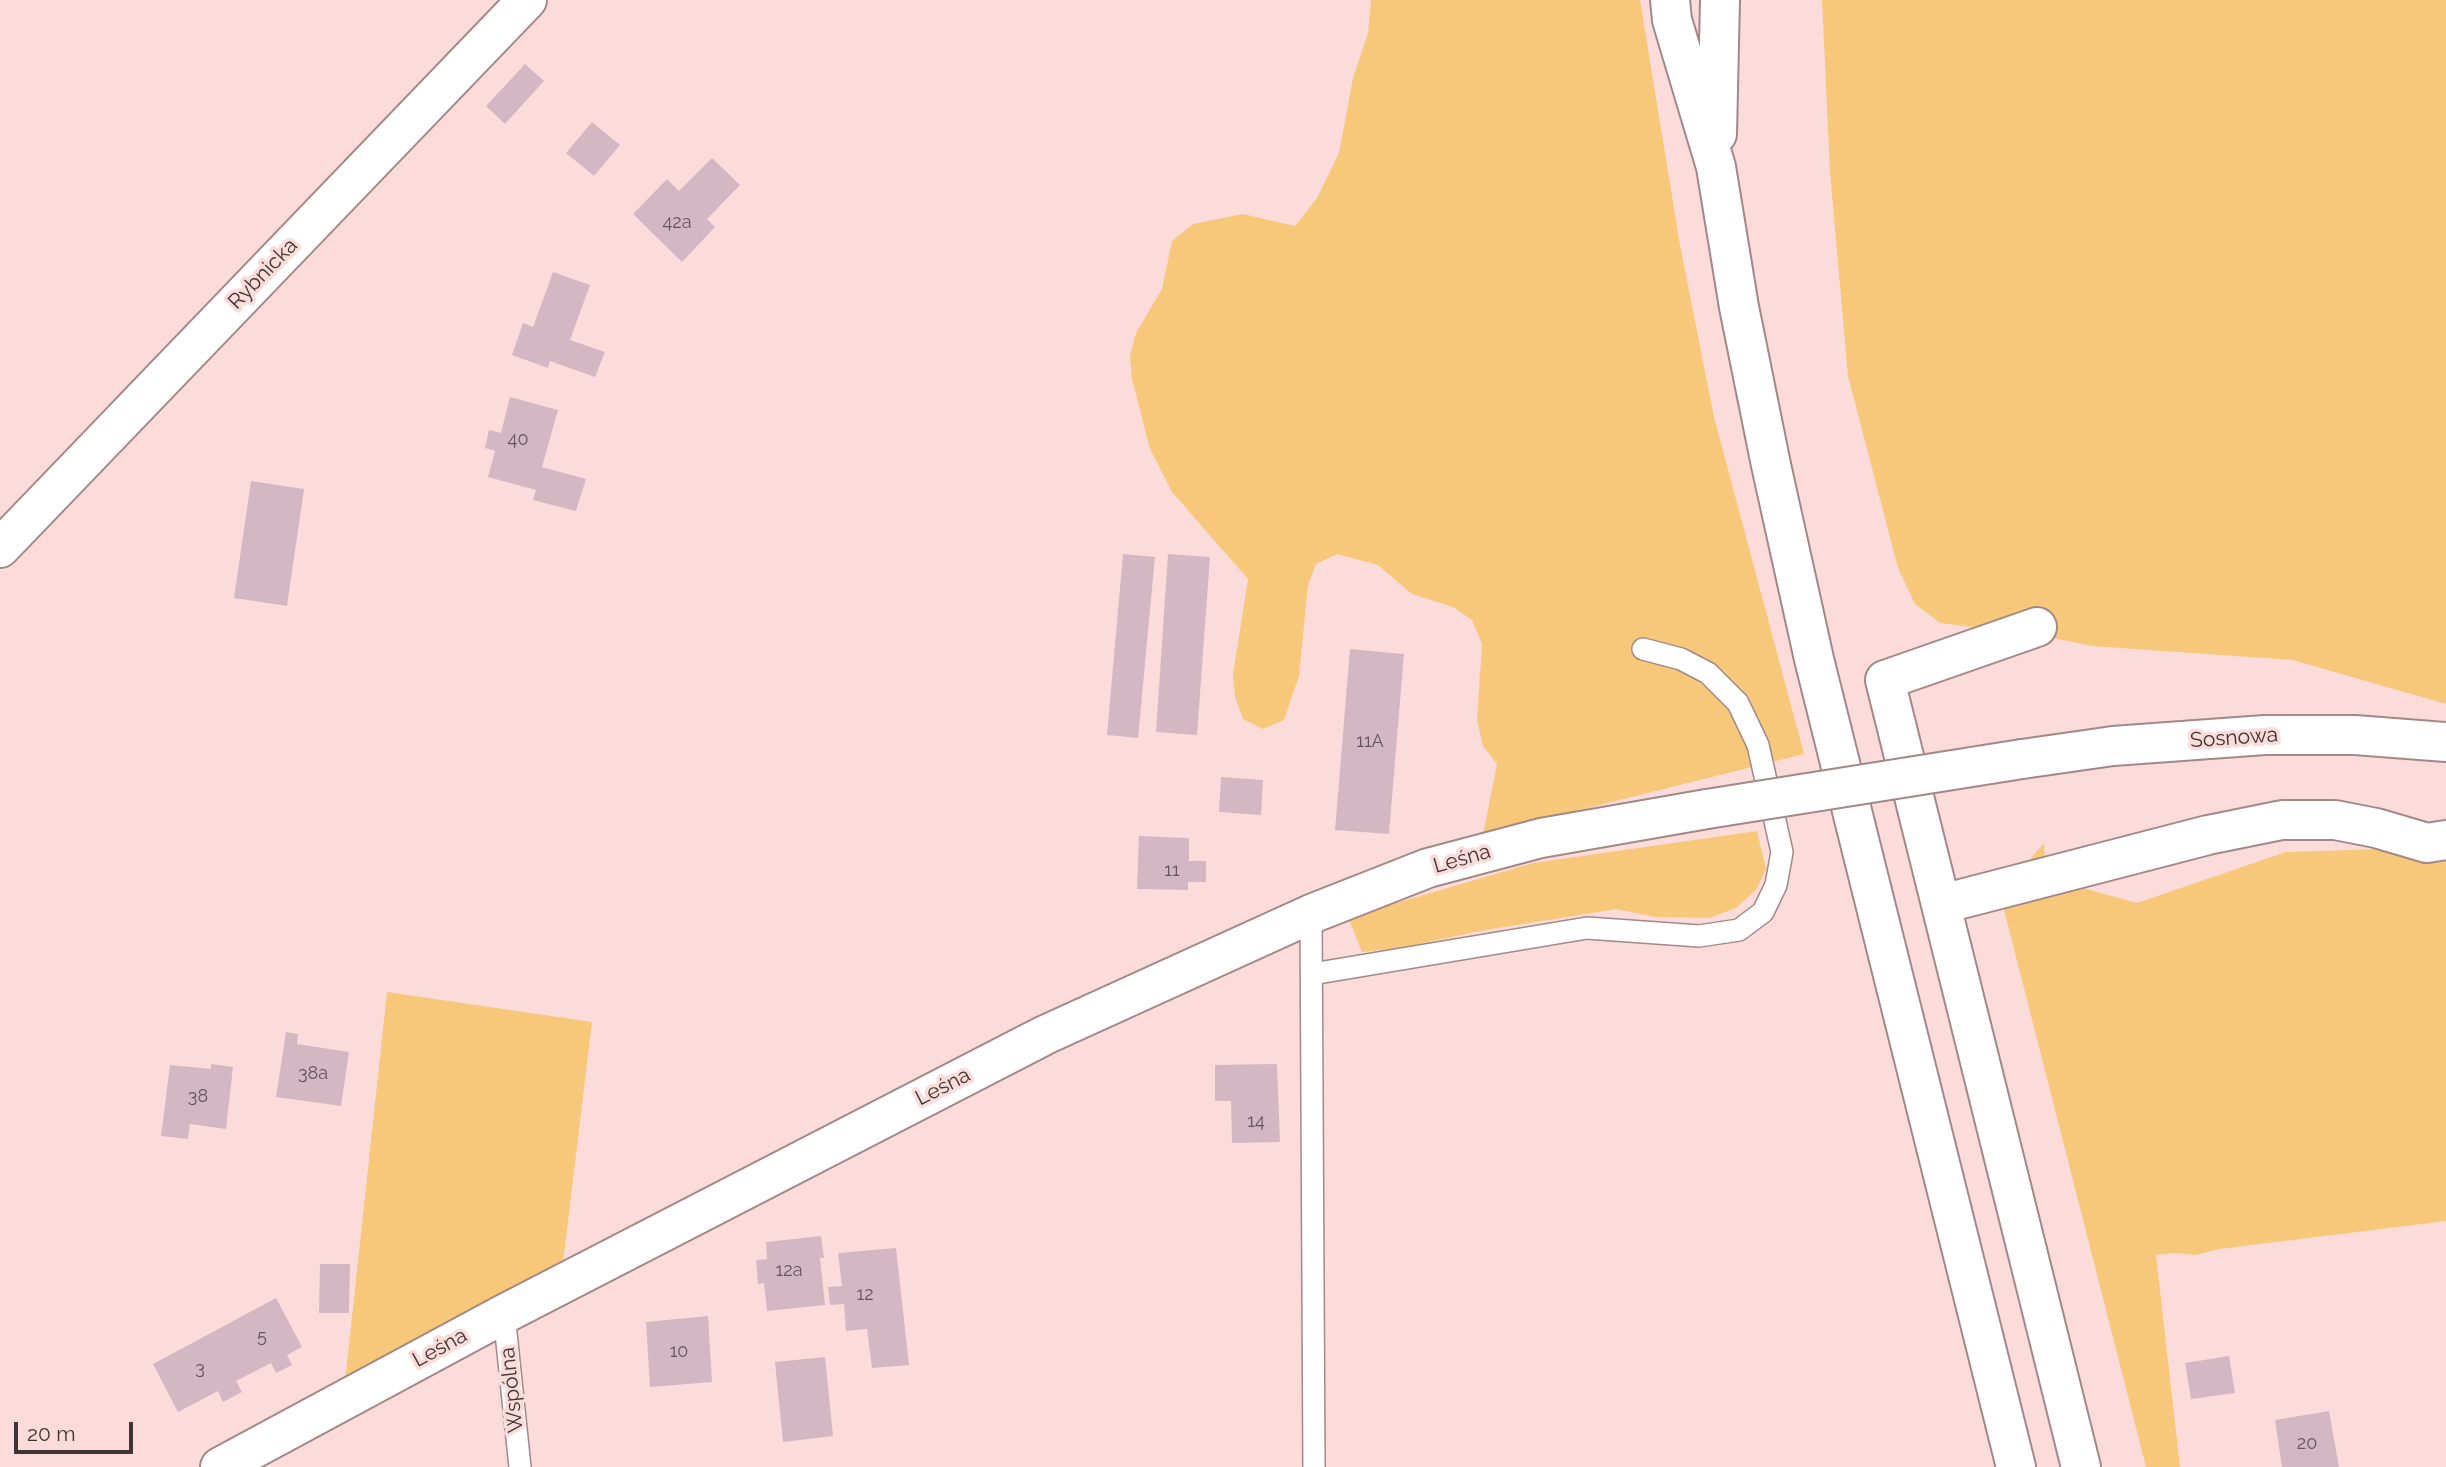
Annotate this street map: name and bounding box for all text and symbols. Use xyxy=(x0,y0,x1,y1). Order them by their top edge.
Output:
house number: 42a xyxy=(662,212,692,234)
street label: Rybnicka xyxy=(223,233,303,315)
house number: 40 xyxy=(508,429,528,451)
street label: Sosnowa xyxy=(2189,722,2279,754)
house number: 11A xyxy=(1356,731,1384,753)
street label: Leśna xyxy=(1431,839,1493,879)
house number: 11 xyxy=(1164,860,1180,882)
house number: 38a xyxy=(298,1063,328,1085)
street label: Leśna xyxy=(911,1063,975,1111)
house number: 38 xyxy=(188,1086,208,1108)
house number: 14 xyxy=(1247,1111,1265,1133)
house number: 12a xyxy=(776,1260,802,1282)
house number: 12 xyxy=(856,1284,874,1306)
street label: Leśna xyxy=(408,1323,472,1373)
house number: 5 xyxy=(257,1326,267,1348)
house number: 10 xyxy=(670,1341,688,1363)
street label: Wspólna xyxy=(495,1346,529,1434)
house number: 3 xyxy=(195,1358,205,1380)
scale bar xyxy=(18,1408,136,1452)
text: 20 m xyxy=(27,1421,75,1446)
house number: 20 xyxy=(2297,1433,2317,1455)

